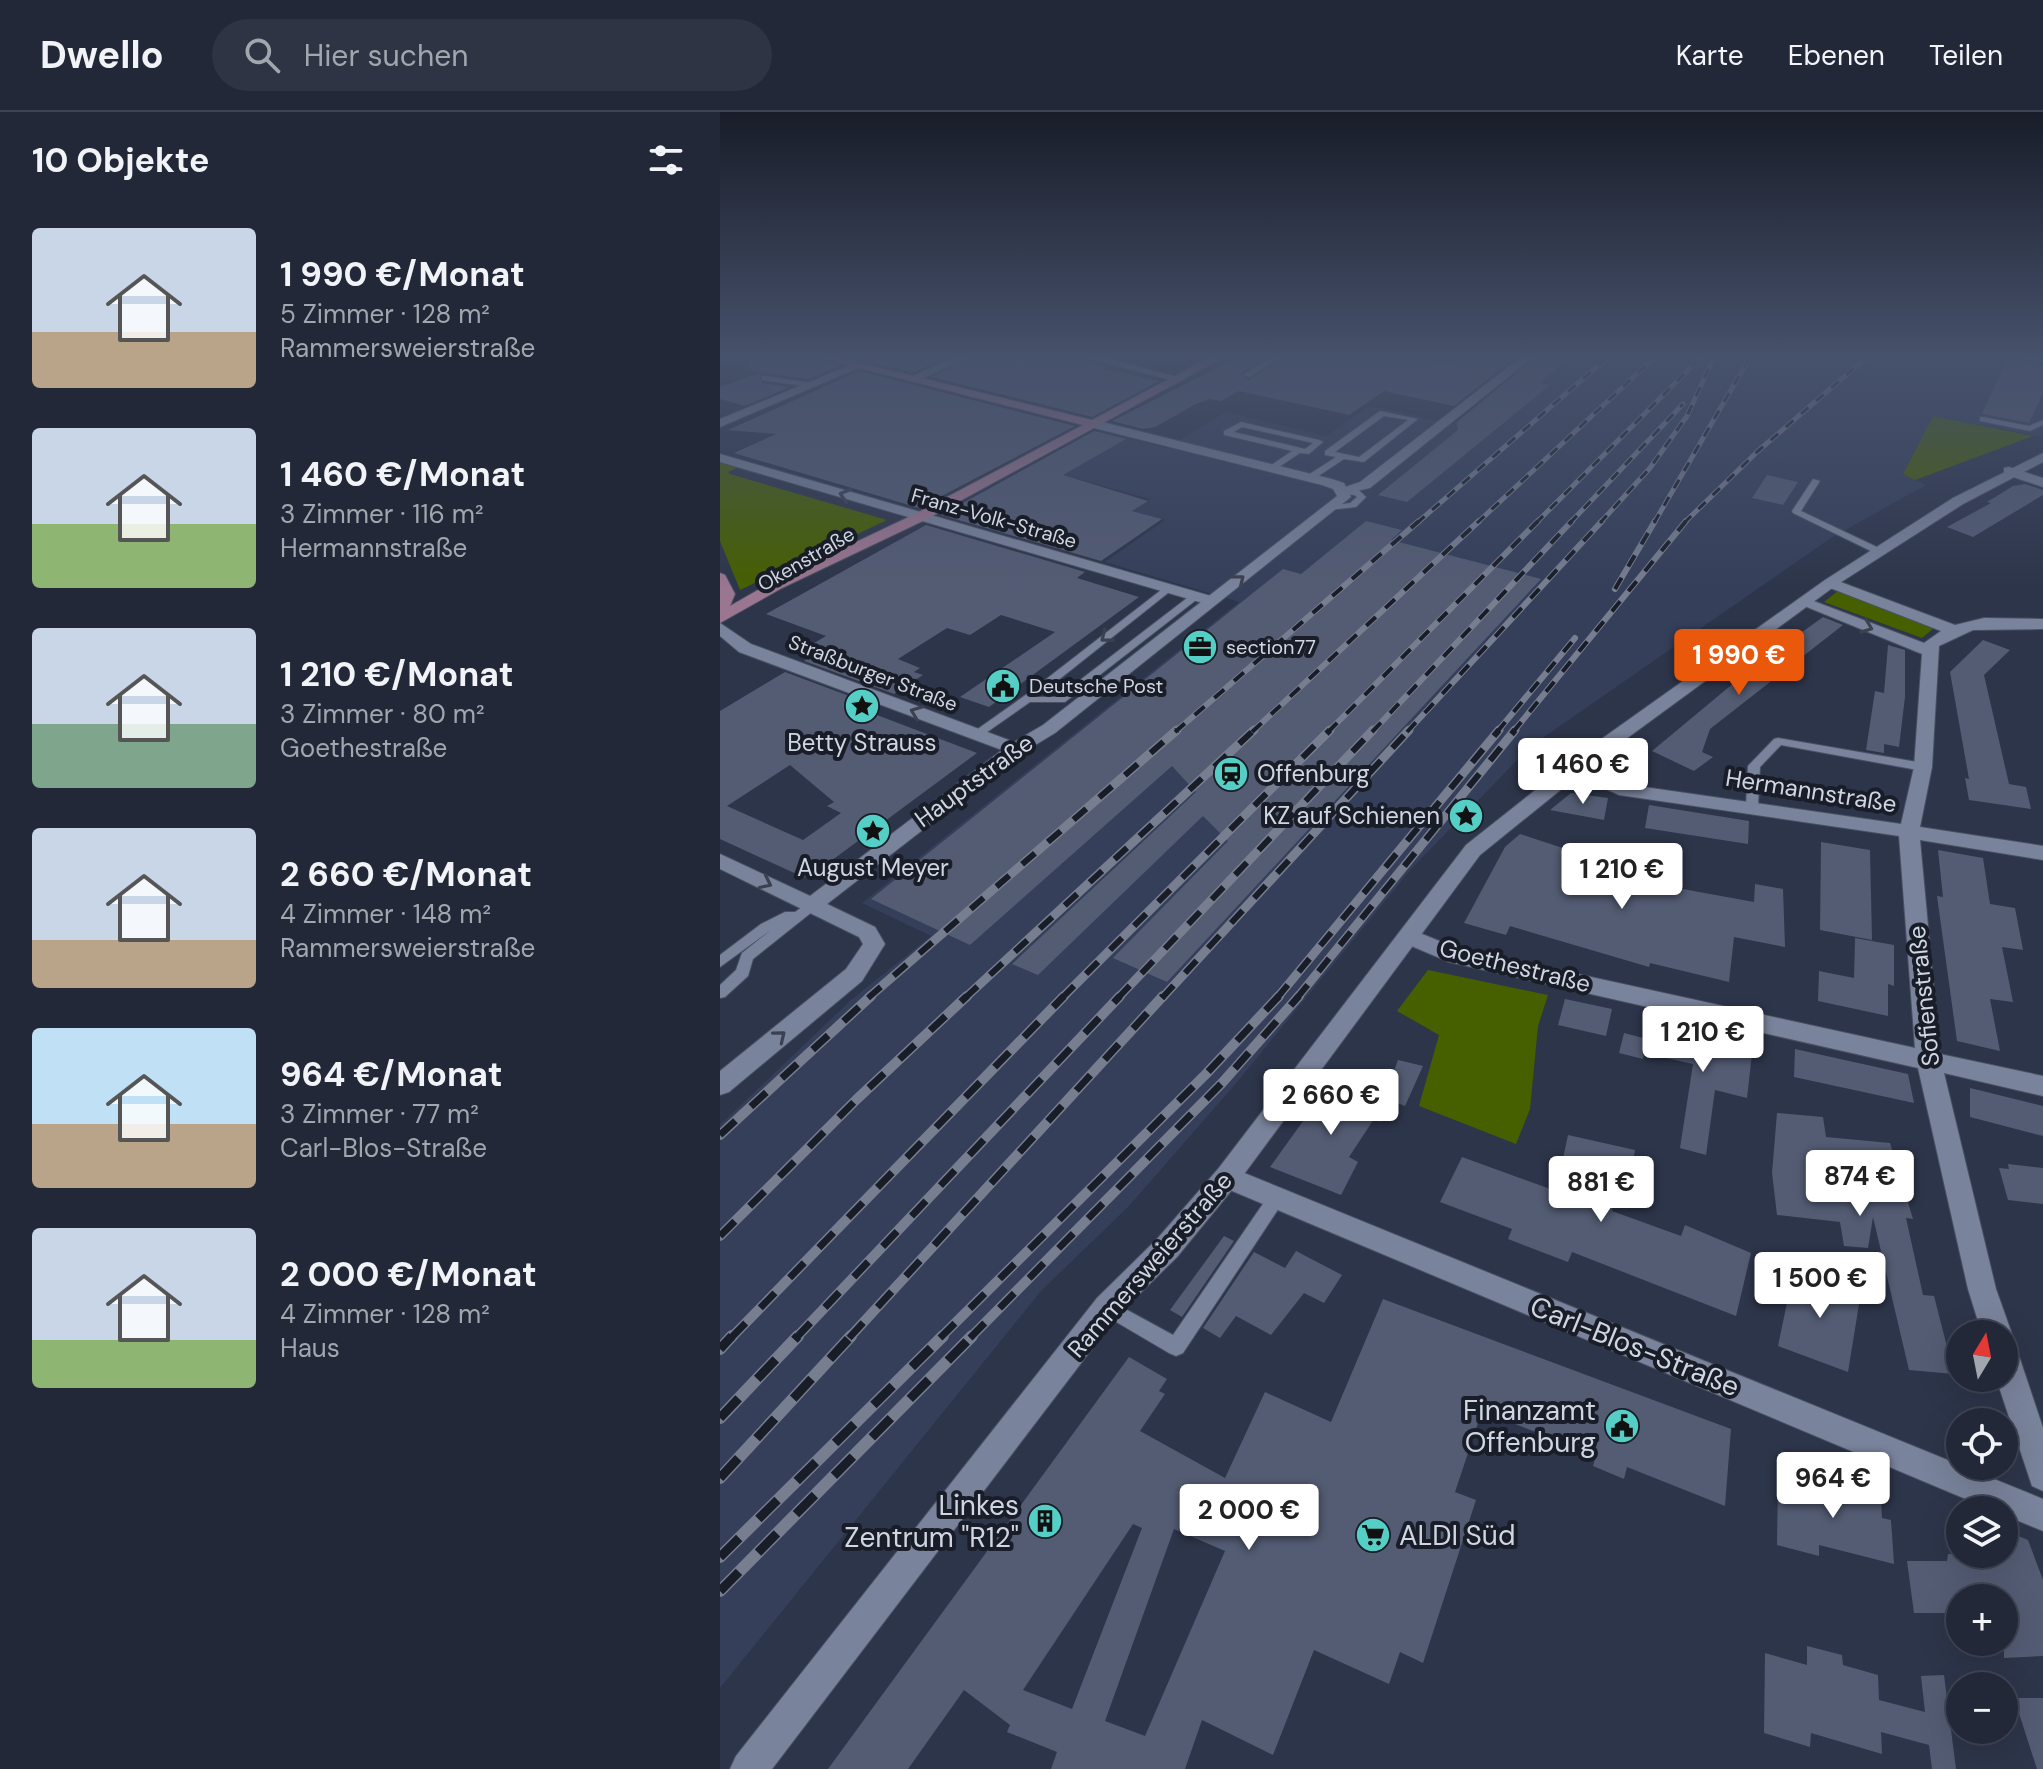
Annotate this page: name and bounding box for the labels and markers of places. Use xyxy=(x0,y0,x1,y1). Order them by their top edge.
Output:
office icon: section77 xyxy=(1181,628,1219,666)
pin: 1 990 € xyxy=(1665,629,1813,697)
place label: section77 xyxy=(1226,634,1316,660)
public building icon: Deutsche Post xyxy=(984,667,1022,705)
place label: Deutsche Post xyxy=(1029,673,1164,699)
place icon: Betty Strauss xyxy=(843,687,881,725)
place label: Betty Strauss xyxy=(787,727,937,758)
pin: 1 460 € xyxy=(1509,738,1657,806)
station icon: Offenburg xyxy=(1212,755,1250,793)
place label: Offenburg xyxy=(1257,758,1370,789)
place icon: KZ auf Schienen xyxy=(1447,797,1485,835)
place label: KZ auf Schienen xyxy=(1263,800,1440,831)
place icon: August Meyer xyxy=(854,812,892,850)
pin: 1 210 € xyxy=(1548,843,1696,911)
place label: August Meyer xyxy=(797,852,949,883)
pin: 1 210 € xyxy=(1629,1006,1777,1074)
pin: 2 660 € xyxy=(1257,1069,1405,1137)
pin: 874 € xyxy=(1804,1150,1916,1218)
pin: 881 € xyxy=(1545,1156,1657,1224)
pin: 1 500 € xyxy=(1746,1252,1894,1320)
place label: Finanzamt Offenburg xyxy=(1463,1392,1596,1461)
public building icon: Finanzamt Offenburg xyxy=(1603,1407,1641,1445)
pin: 964 € xyxy=(1777,1452,1889,1520)
pin: 2 000 € xyxy=(1175,1484,1323,1552)
place label: Linkes Zentrum "R12" xyxy=(844,1487,1019,1556)
building icon: Linkes Zentrum "R12" xyxy=(1026,1502,1064,1540)
supermarket icon: ALDI Süd xyxy=(1354,1516,1392,1554)
place label: ALDI Süd xyxy=(1399,1517,1515,1554)

